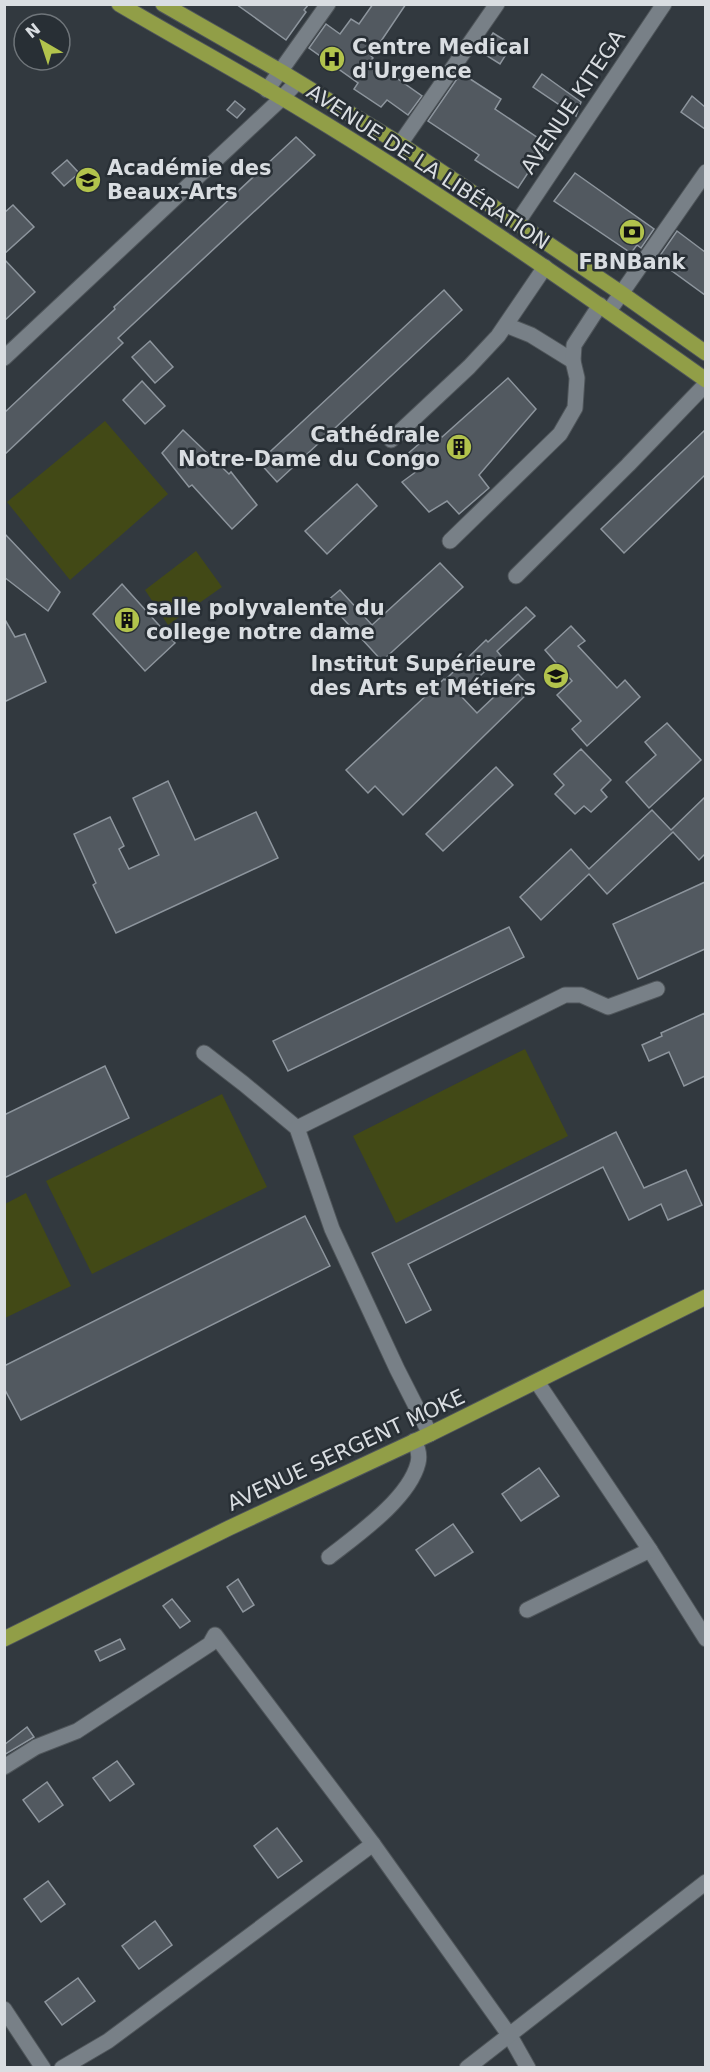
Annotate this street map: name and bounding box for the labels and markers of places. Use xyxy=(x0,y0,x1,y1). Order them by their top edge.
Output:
place label: Centre Medical d'Urgence xyxy=(352,35,530,83)
hospital icon: Centre Medical d'Urgence xyxy=(317,44,347,74)
place label: Académie des Beaux-Arts xyxy=(107,156,272,204)
school or university icon: Académie des Beaux-Arts xyxy=(73,165,103,195)
bank icon: FBNBank xyxy=(617,217,647,247)
place label: FBNBank xyxy=(578,250,687,274)
place label: Cathédrale Notre-Dame du Congo xyxy=(178,423,440,471)
building icon: Cathédrale Notre-Dame du Congo xyxy=(444,432,474,462)
place label: salle polyvalente du college notre dame xyxy=(146,596,385,644)
building icon: salle polyvalente du college notre dame xyxy=(112,605,142,635)
place label: Institut Supérieure des Arts et Métiers xyxy=(309,652,536,700)
school or university icon: Institut Supérieure des Arts et Métiers xyxy=(541,661,571,691)

